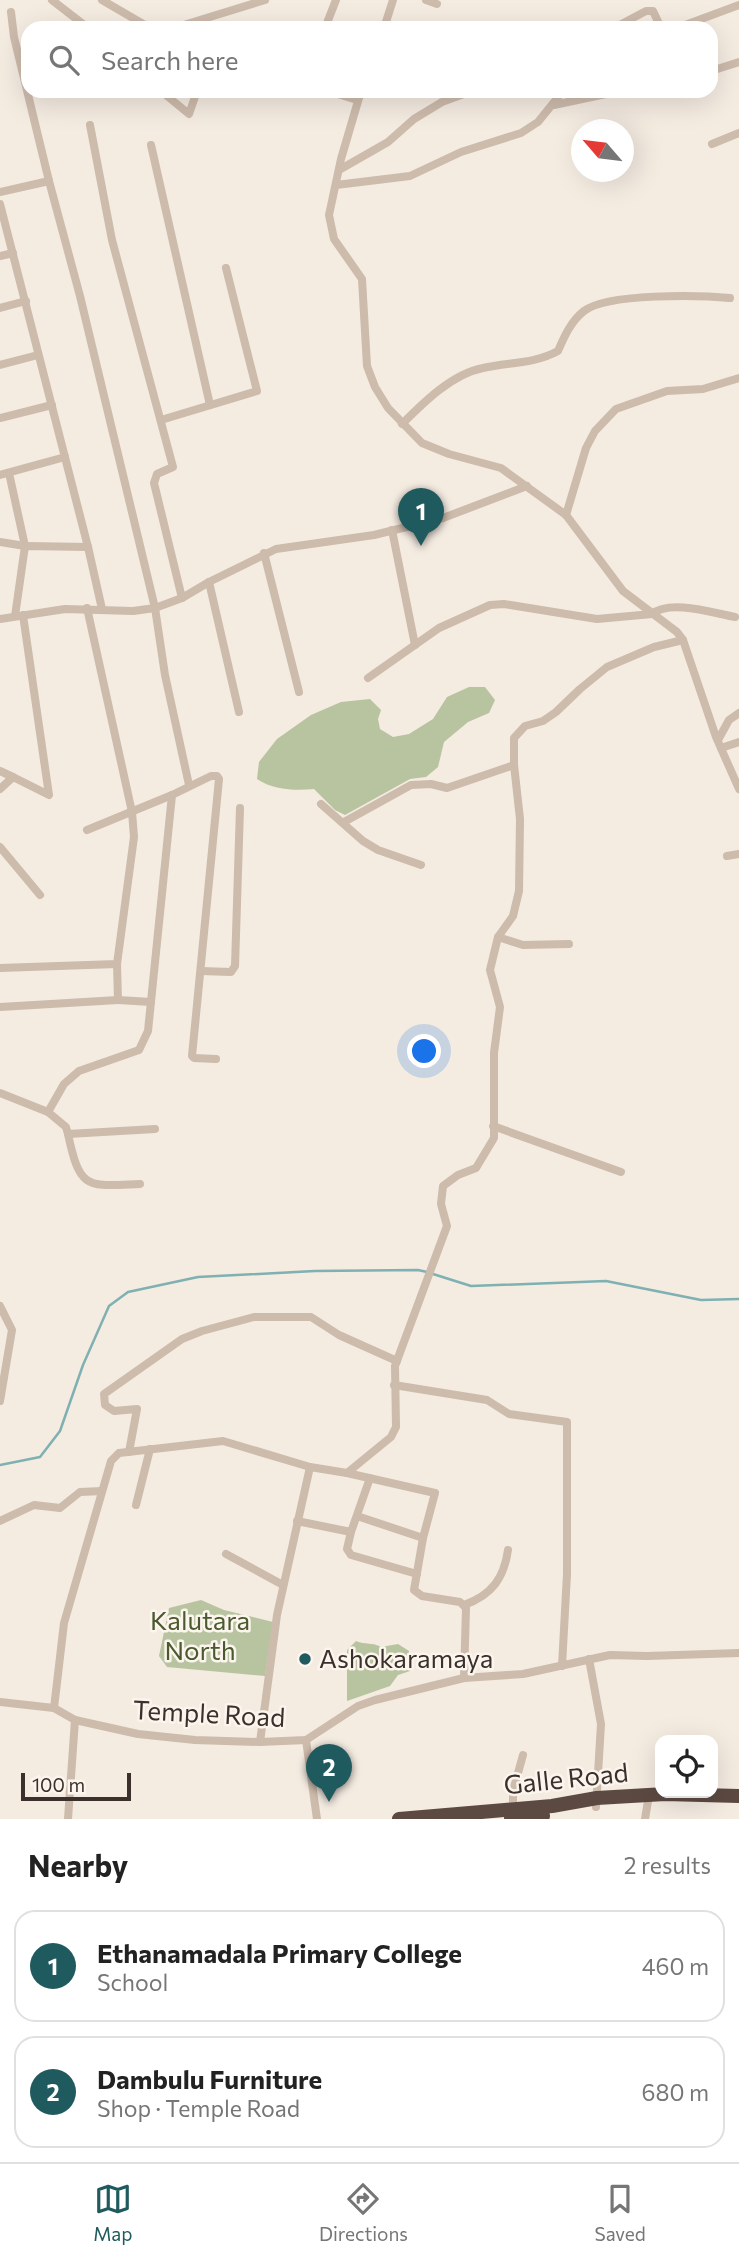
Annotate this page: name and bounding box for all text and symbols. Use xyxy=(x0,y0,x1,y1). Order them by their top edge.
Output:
search box xyxy=(21,21,718,98)
icon: search xyxy=(45,41,83,79)
text: Search here xyxy=(101,44,239,75)
north arrow xyxy=(571,119,634,182)
pin: 1 xyxy=(398,488,444,546)
your location xyxy=(407,1034,441,1068)
park label: Kalutara North xyxy=(150,1604,250,1665)
place label: Ashokaramaya xyxy=(319,1642,493,1673)
marker: Ashokaramaya xyxy=(297,1651,313,1667)
street label: Temple Road xyxy=(132,1693,286,1732)
map controls xyxy=(655,1735,718,1798)
button: locate xyxy=(655,1735,718,1798)
pin: 2 xyxy=(306,1744,352,1802)
street label: Galle Road xyxy=(502,1756,630,1799)
scale bar xyxy=(21,1770,131,1802)
text: 100 m xyxy=(32,1773,85,1796)
text: Nearby xyxy=(28,1846,128,1883)
text: 2 results xyxy=(624,1851,711,1879)
text: Ethanamadala Primary College xyxy=(97,1937,462,1968)
text: 1 xyxy=(48,1952,58,1980)
text: 460 m xyxy=(642,1952,709,1980)
text: School xyxy=(97,1968,168,1996)
text: Dambulu Furniture xyxy=(97,2063,322,2094)
text: 2 xyxy=(46,2078,60,2106)
text: 680 m xyxy=(642,2078,709,2106)
text: Shop · Temple Road xyxy=(97,2094,300,2122)
tab: Map xyxy=(93,2180,132,2245)
tab: Directions xyxy=(319,2180,408,2245)
tab: Saved xyxy=(594,2180,646,2245)

